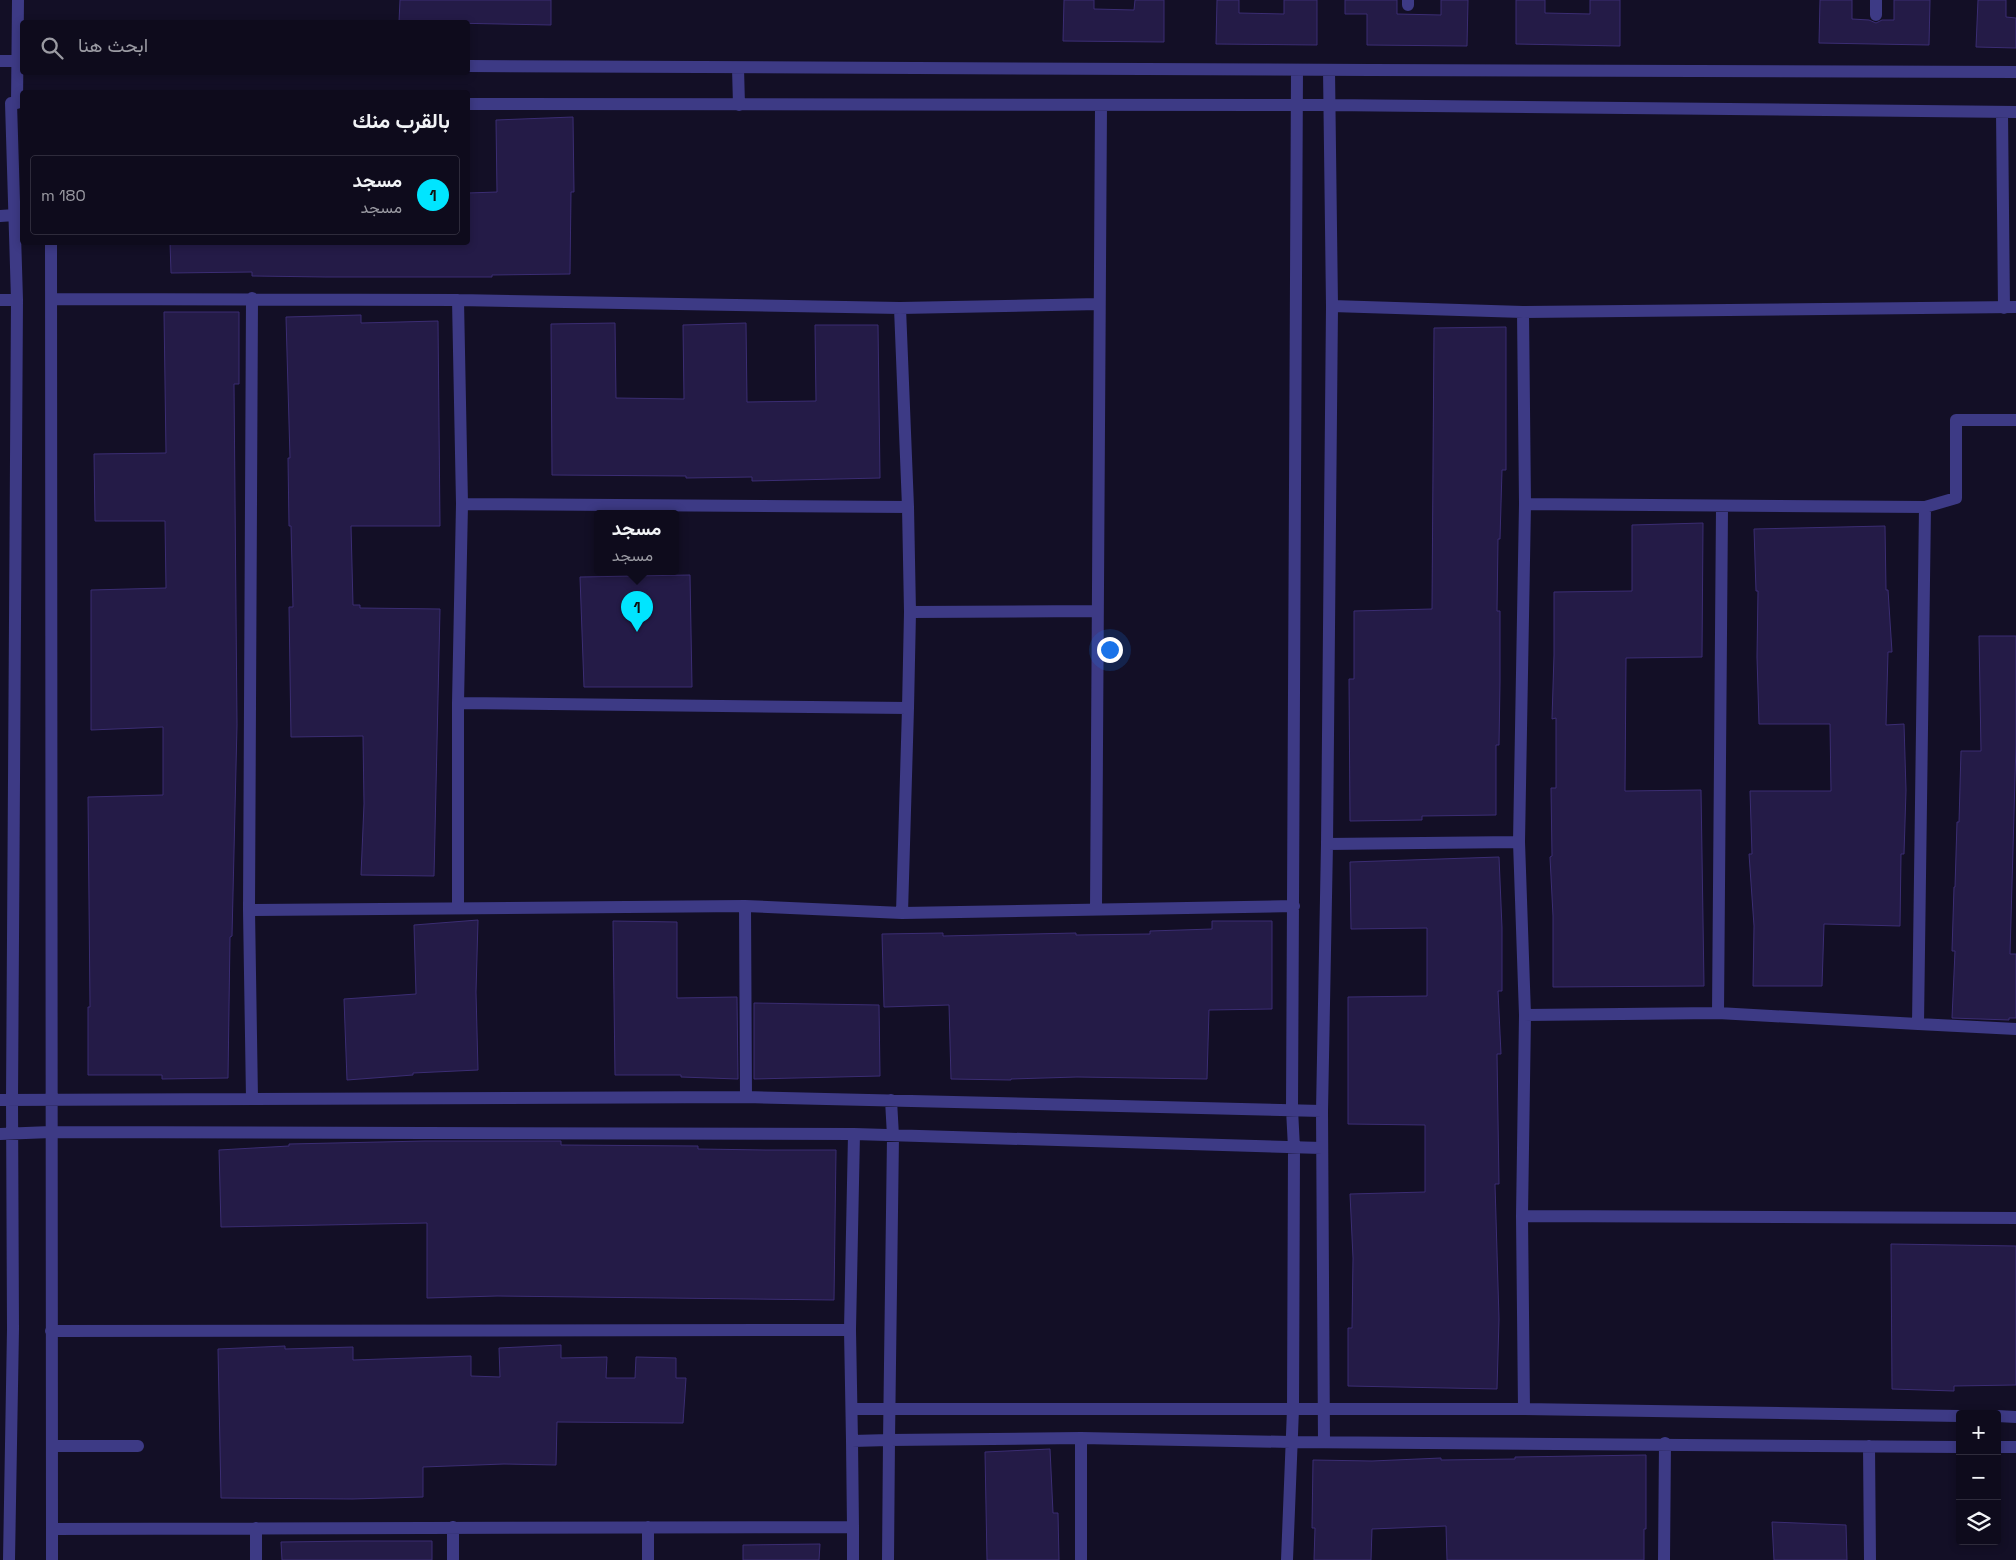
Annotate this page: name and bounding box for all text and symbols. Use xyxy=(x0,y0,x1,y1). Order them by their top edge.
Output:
search box xyxy=(20,20,470,75)
text: ابحث هنا xyxy=(78,33,148,58)
icon: search xyxy=(38,34,66,62)
text: بالقرب منك xyxy=(352,107,450,134)
text: مسجد xyxy=(352,168,402,193)
text: 180 m xyxy=(41,185,86,206)
text: 1 xyxy=(429,185,437,206)
text: مسجد xyxy=(361,197,402,218)
popup xyxy=(594,510,679,575)
text: مسجد xyxy=(612,516,661,541)
text: مسجد xyxy=(612,545,653,566)
pin: 1 xyxy=(621,591,653,632)
your location xyxy=(1097,637,1123,663)
map controls xyxy=(1956,1410,2001,1545)
button: + xyxy=(1956,1410,2001,1455)
button: − xyxy=(1956,1455,2001,1500)
button: layers xyxy=(1956,1500,2001,1545)

